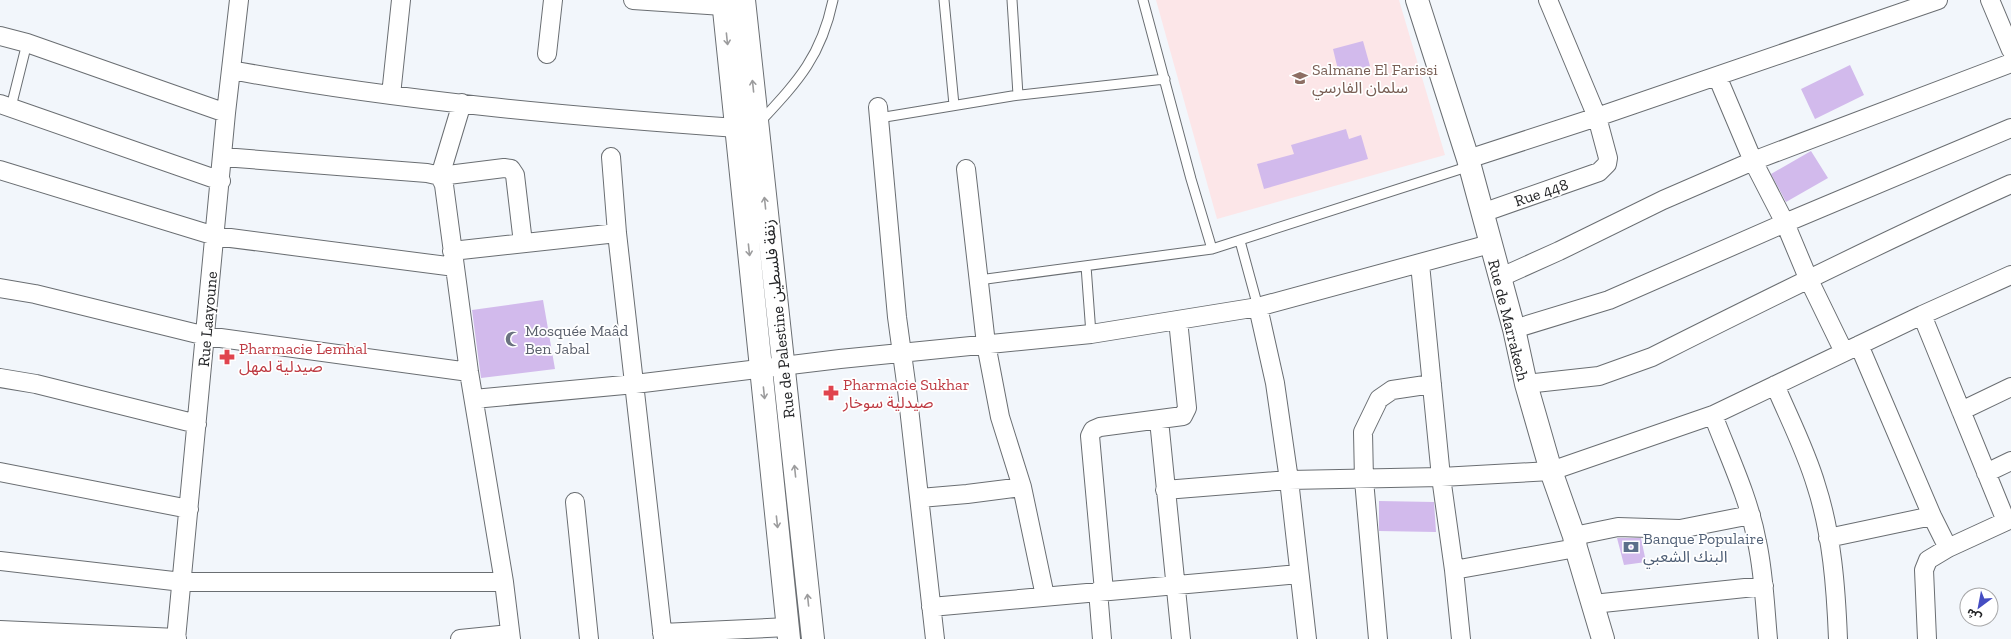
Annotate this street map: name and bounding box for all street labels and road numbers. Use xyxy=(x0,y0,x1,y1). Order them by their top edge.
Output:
street label: Rue 448 xyxy=(1512,174,1571,211)
street label: Rue de Palestine زنقة فلسطين xyxy=(759,219,798,419)
street label: Rue de Marrakech xyxy=(1484,257,1533,383)
street label: Rue Laayoune xyxy=(194,271,221,368)

